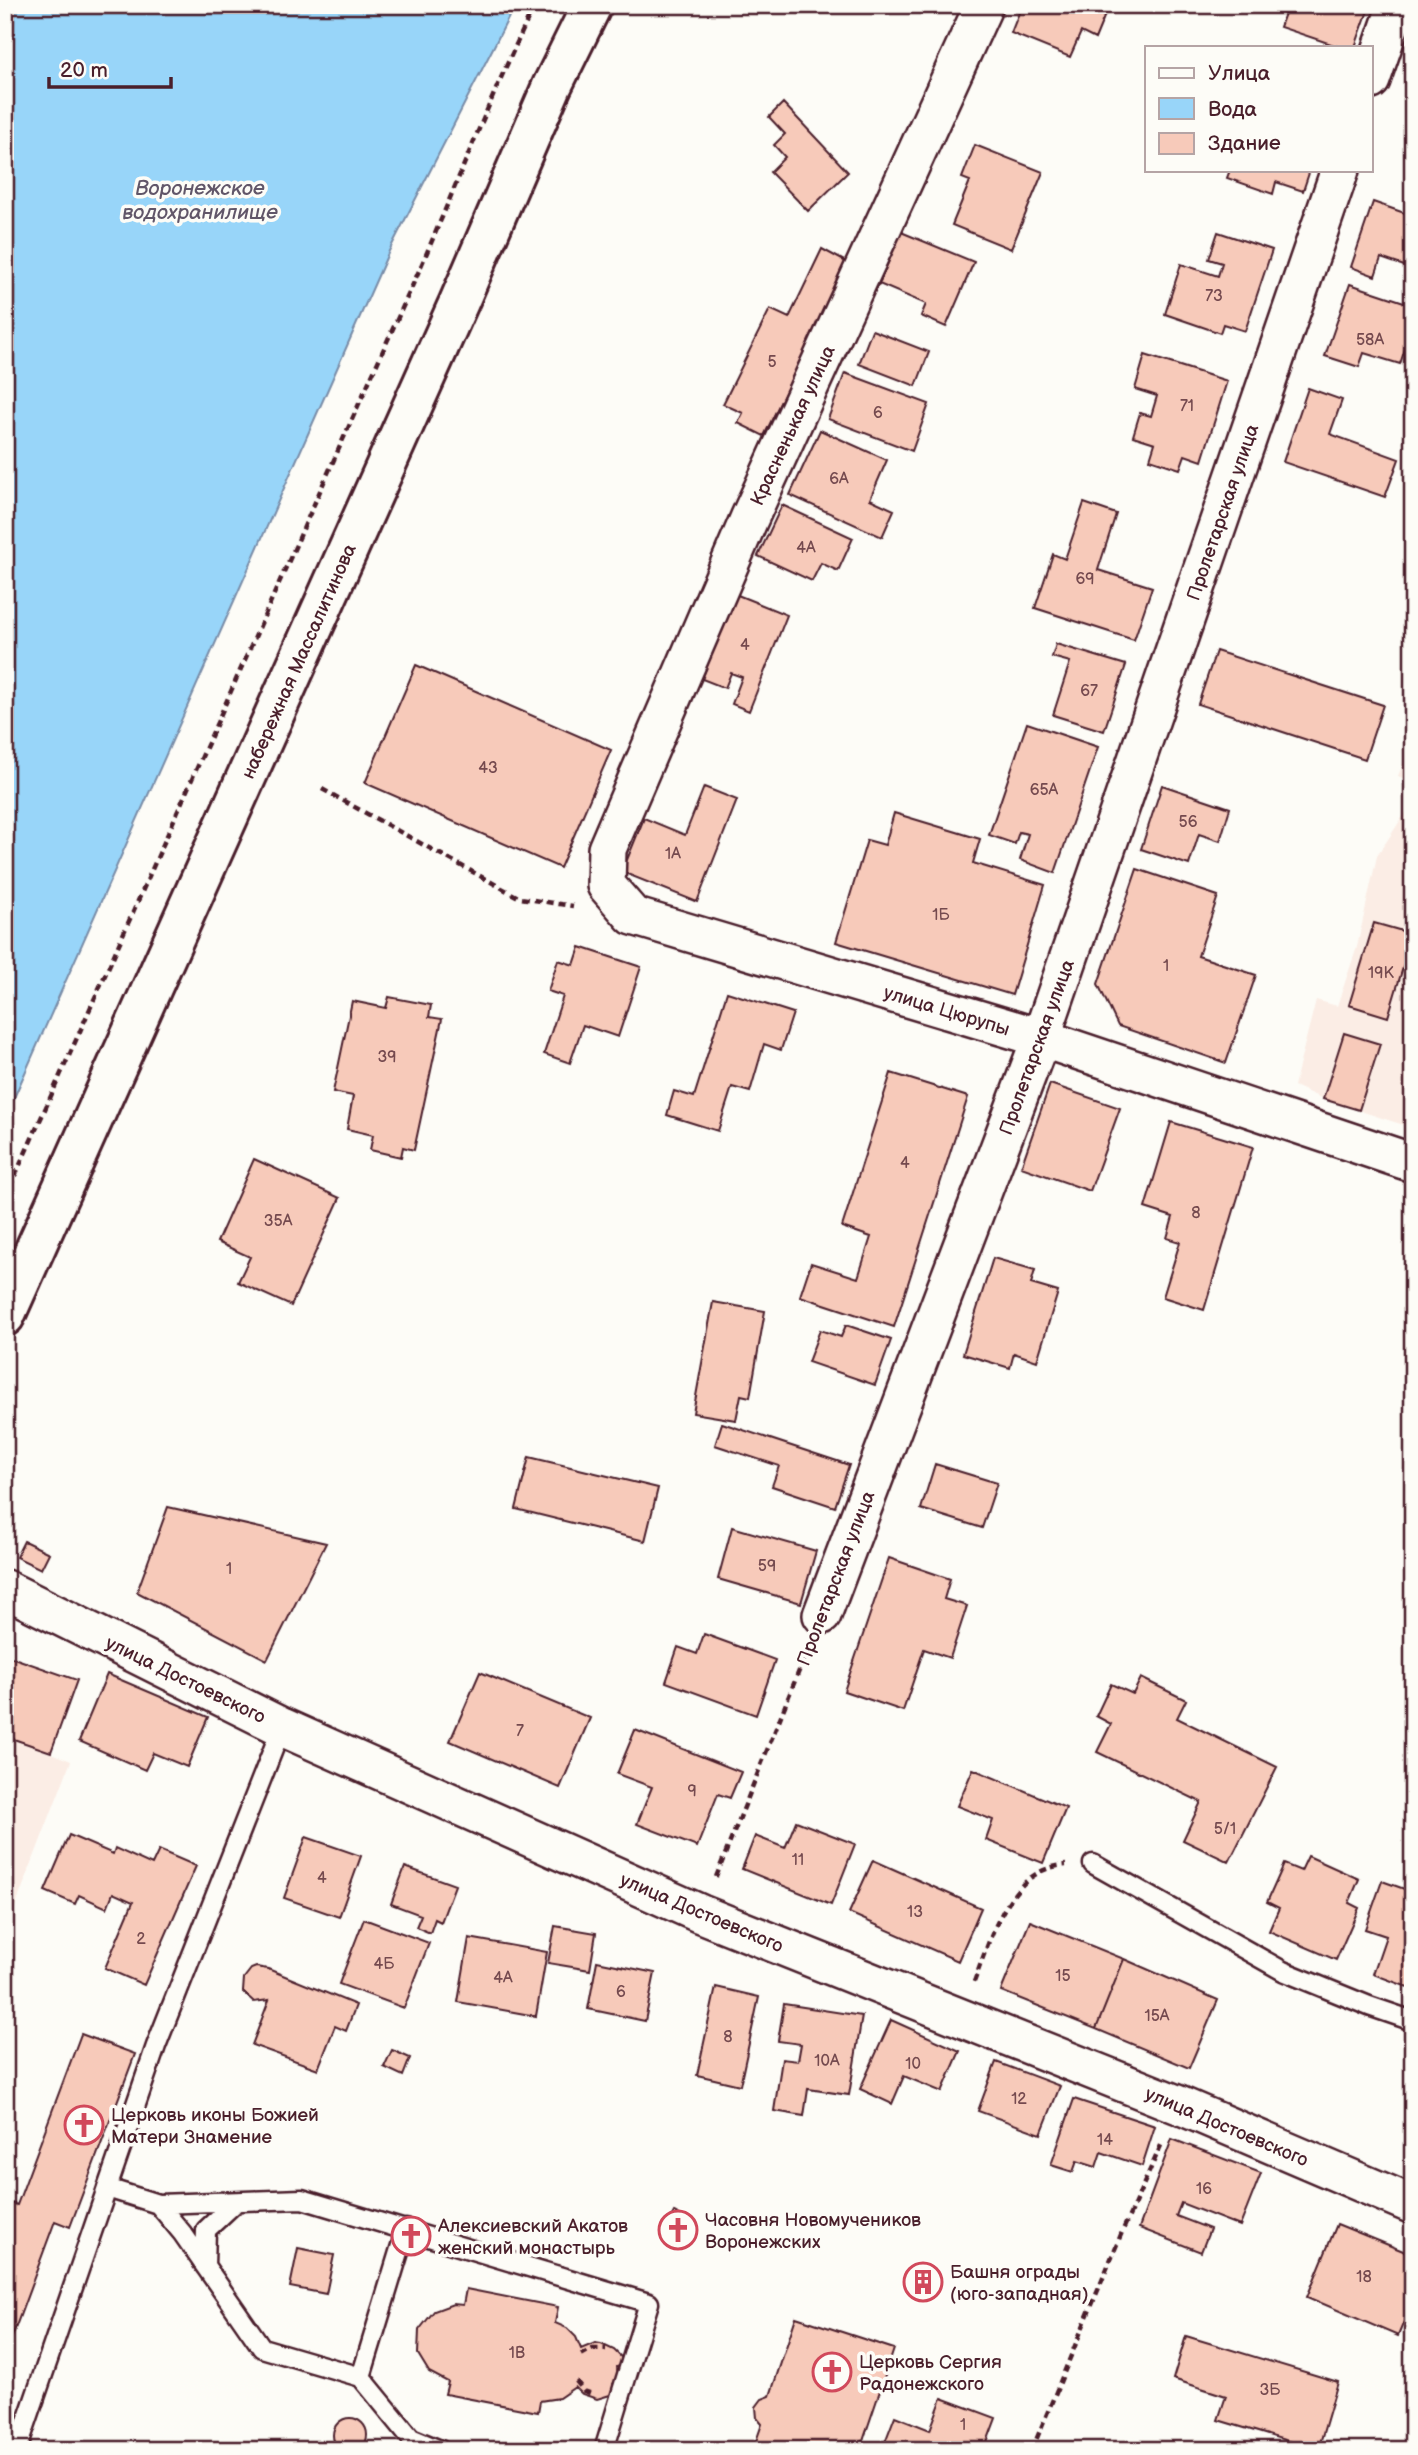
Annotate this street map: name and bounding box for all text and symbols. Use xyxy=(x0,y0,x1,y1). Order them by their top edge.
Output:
scale bar xyxy=(49,46,172,90)
legend xyxy=(1145,46,1372,172)
text: 20 m xyxy=(60,58,108,83)
text: Улица xyxy=(1208,61,1271,86)
text: Вода xyxy=(1208,97,1257,122)
text: Здание xyxy=(1208,131,1281,156)
water label: Воронежское водохранилище xyxy=(122,176,278,225)
house number: 73 xyxy=(1205,287,1223,306)
house number: 58А xyxy=(1356,331,1384,350)
street label: Красненькая улица xyxy=(746,342,841,509)
house number: 5 xyxy=(767,353,777,372)
house number: 71 xyxy=(1180,397,1194,416)
house number: 6 xyxy=(873,404,883,423)
street label: Пролетарская улица xyxy=(1182,421,1264,604)
house number: 6А xyxy=(829,470,849,489)
house number: 4А xyxy=(796,539,816,558)
street label: набережная Массалитинова xyxy=(237,541,362,783)
house number: 69 xyxy=(1075,570,1095,589)
house number: 4 xyxy=(740,636,750,655)
house number: 67 xyxy=(1080,682,1098,701)
house number: 43 xyxy=(478,759,498,778)
house number: 65А xyxy=(1030,781,1059,800)
house number: 56 xyxy=(1179,813,1198,832)
house number: 1А xyxy=(665,845,681,864)
house number: 1Б xyxy=(932,906,951,925)
street label: Пролетарская улица xyxy=(995,957,1080,1138)
house number: 1 xyxy=(1163,957,1169,976)
house number: 19К xyxy=(1368,964,1395,983)
street label: улица Цюрупы xyxy=(881,981,1012,1042)
house number: 39 xyxy=(377,1048,397,1067)
house number: 4 xyxy=(900,1154,910,1173)
house number: 8 xyxy=(1191,1204,1201,1223)
house number: 35А xyxy=(264,1212,293,1231)
street label: Пролетарская улица xyxy=(793,1488,880,1669)
house number: 59 xyxy=(758,1557,776,1576)
house number: 1 xyxy=(226,1560,232,1579)
street label: улица Достоевского xyxy=(102,1632,269,1729)
house number: 7 xyxy=(516,1722,524,1741)
house number: 9 xyxy=(687,1782,697,1801)
house number: 5/1 xyxy=(1214,1820,1236,1839)
house number: 11 xyxy=(792,1851,804,1870)
house number: 4 xyxy=(317,1869,327,1888)
street label: улица Достоевского xyxy=(616,1869,787,1958)
house number: 13 xyxy=(907,1903,923,1922)
house number: 2 xyxy=(136,1930,146,1949)
house number: 4Б xyxy=(374,1955,395,1974)
house number: 15 xyxy=(1055,1967,1071,1986)
house number: 4А xyxy=(493,1969,513,1988)
house number: 6 xyxy=(616,1983,626,2002)
house number: 15А xyxy=(1144,2007,1170,2026)
house number: 8 xyxy=(723,2028,733,2047)
house number: 10А xyxy=(814,2052,840,2071)
house number: 10 xyxy=(905,2055,921,2074)
street label: улица Достоевского xyxy=(1141,2083,1312,2172)
house number: 12 xyxy=(1011,2090,1027,2109)
church icon: Церковь иконы Божией Матери Знамение xyxy=(63,2104,105,2146)
place label: Церковь иконы Божией Матери Знамение xyxy=(111,2104,319,2149)
house number: 14 xyxy=(1097,2131,1113,2150)
house number: 16 xyxy=(1196,2180,1212,2199)
church icon: Часовня Новомучеников Воронежских xyxy=(657,2209,699,2251)
place label: Часовня Новомучеников Воронежских xyxy=(705,2209,921,2254)
church icon: Алексиевский Акатов женский монастырь xyxy=(390,2215,432,2257)
place label: Алексиевский Акатов женский монастырь xyxy=(437,2215,628,2260)
building icon: Башня ограды (юго-западная) xyxy=(902,2261,944,2303)
place label: Башня ограды (юго-западная) xyxy=(950,2261,1089,2306)
house number: 18 xyxy=(1356,2268,1372,2287)
house number: 1В xyxy=(509,2344,525,2363)
church icon: Церковь Сергия Радонежского xyxy=(811,2351,853,2393)
place label: Церковь Сергия Радонежского xyxy=(859,2351,1002,2396)
house number: 3Б xyxy=(1260,2381,1281,2400)
house number: 1 xyxy=(960,2416,966,2435)

